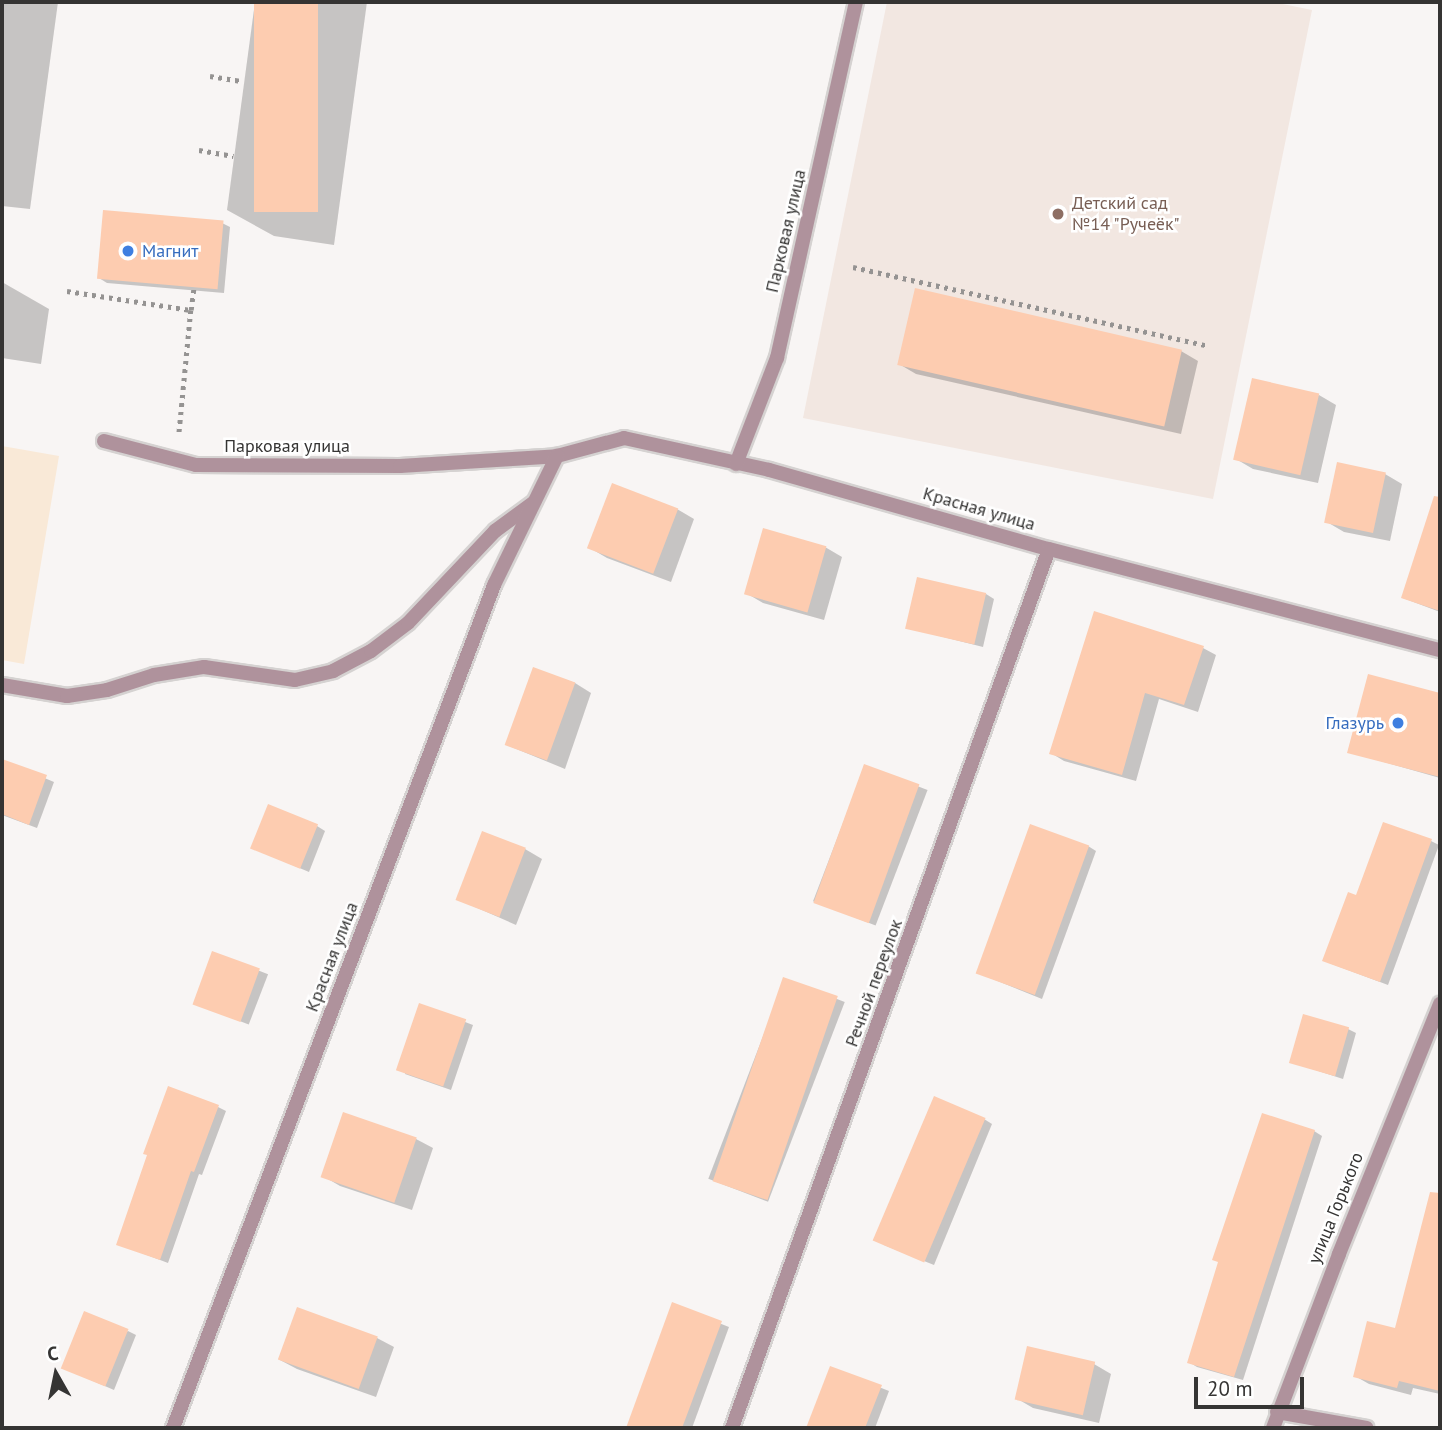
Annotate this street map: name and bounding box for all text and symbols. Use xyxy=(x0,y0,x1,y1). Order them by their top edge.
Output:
street label: Парковая улица xyxy=(761,167,811,295)
place label: Детский сад №14 "Ручеёк" xyxy=(1072,193,1181,235)
marker: Детский сад №14 "Ручеёк" xyxy=(1050,206,1066,222)
place label: Магнит xyxy=(142,240,199,262)
marker: Магнит xyxy=(120,243,136,259)
street label: Парковая улица xyxy=(224,435,350,457)
street label: Красная улица xyxy=(920,483,1038,535)
place label: Глазурь xyxy=(1326,712,1384,734)
marker: Глазурь xyxy=(1390,715,1406,731)
street label: Красная улица xyxy=(301,899,363,1015)
street label: Речной переулок xyxy=(841,916,907,1050)
street label: улица Горького xyxy=(1304,1149,1368,1267)
north arrow xyxy=(21,1339,91,1409)
text: С xyxy=(46,1341,60,1366)
scale bar xyxy=(1197,1364,1307,1408)
text: 20 m xyxy=(1207,1375,1253,1402)

